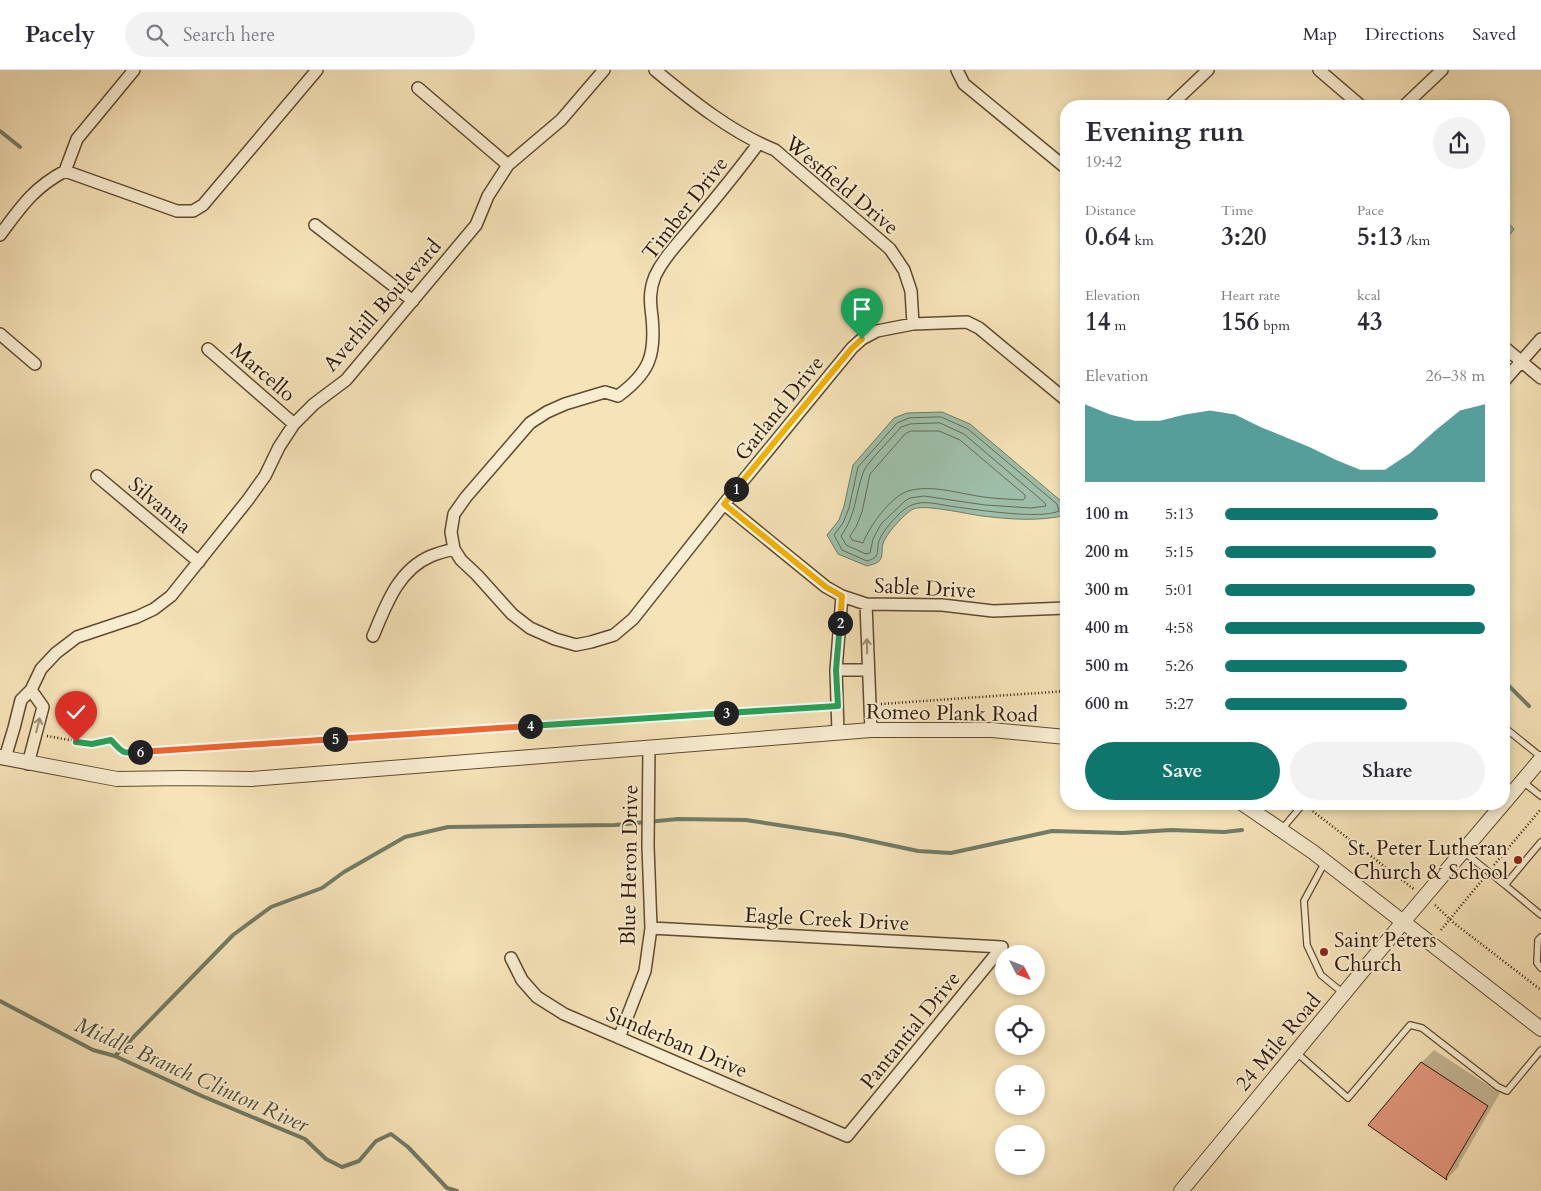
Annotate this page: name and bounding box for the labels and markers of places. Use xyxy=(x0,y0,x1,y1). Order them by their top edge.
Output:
pin xyxy=(841,288,883,339)
pin: 1 xyxy=(724,476,748,502)
pin: 2 xyxy=(828,610,852,636)
pin xyxy=(55,691,97,742)
pin: 3 xyxy=(714,700,738,726)
pin: 4 xyxy=(518,714,542,738)
pin: 5 xyxy=(322,726,348,752)
pin: 6 xyxy=(128,740,152,764)
place label: St. Peter Lutheran Church & School xyxy=(1348,834,1508,887)
marker: St. Peter Lutheran Church & School xyxy=(1512,854,1524,866)
place label: Saint Peters Church xyxy=(1334,926,1437,979)
marker: Saint Peters Church xyxy=(1318,946,1330,958)

